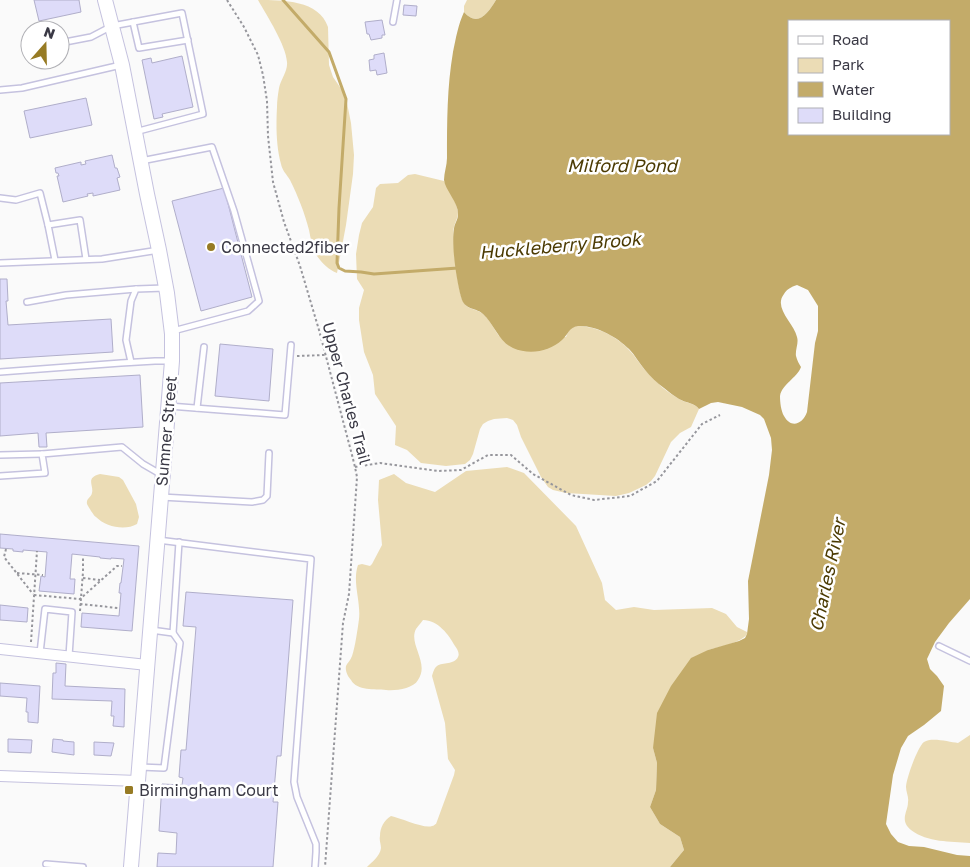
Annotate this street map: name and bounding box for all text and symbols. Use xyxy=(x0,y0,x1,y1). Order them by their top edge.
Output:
north arrow xyxy=(20,20,70,70)
legend xyxy=(788,20,950,135)
text: N xyxy=(42,23,58,42)
text: Road xyxy=(832,30,869,48)
text: Park xyxy=(832,55,865,73)
text: Water xyxy=(832,80,875,98)
text: Building xyxy=(832,105,892,123)
water label: Milford Pond xyxy=(567,154,679,176)
water label: Huckleberry Brook xyxy=(478,227,643,263)
place label: Connected2fiber xyxy=(221,237,349,257)
marker: Connected2fiber xyxy=(205,241,217,253)
street label: Upper Charles Trail xyxy=(318,320,376,466)
street label: Sumner Street xyxy=(151,375,181,487)
water label: Charles River xyxy=(804,514,850,633)
place label: Birmingham Court xyxy=(139,780,279,800)
marker: Birmingham Court xyxy=(123,784,135,796)

